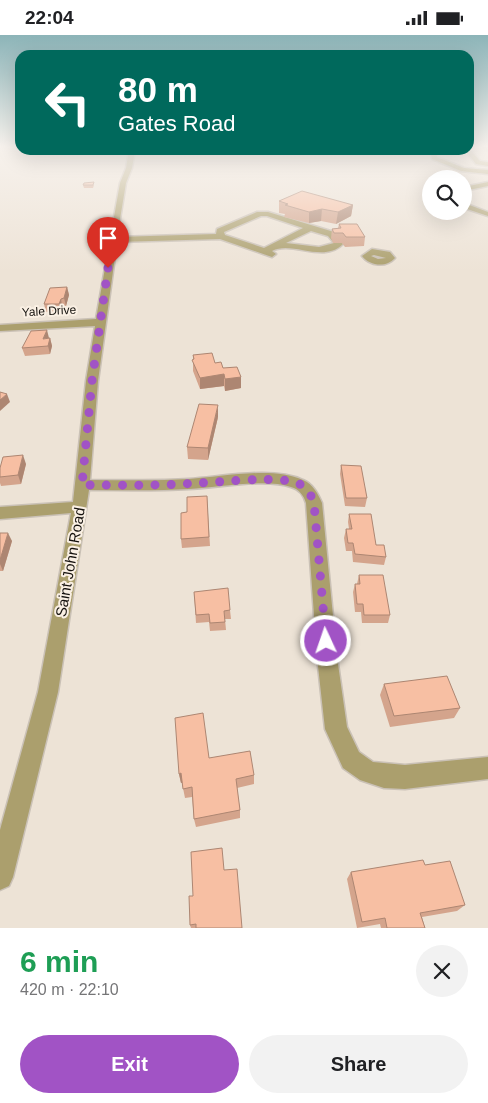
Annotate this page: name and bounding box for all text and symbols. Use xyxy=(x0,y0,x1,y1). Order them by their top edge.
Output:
text: 22:04 xyxy=(25,7,74,28)
icon: left xyxy=(35,70,100,135)
text: 80 m xyxy=(118,70,198,109)
text: Gates Road xyxy=(118,111,235,136)
map controls xyxy=(422,170,472,220)
button: search xyxy=(422,170,472,220)
pin xyxy=(87,217,129,268)
icon: arrive xyxy=(94,224,122,252)
street label: Yale Drive xyxy=(21,303,77,319)
street label: Saint John Road xyxy=(52,506,88,618)
position arrow xyxy=(299,614,351,666)
text: 6 min xyxy=(20,945,98,978)
button: close xyxy=(416,945,468,997)
text: 420 m · 22:10 xyxy=(20,981,119,998)
button: Exit xyxy=(20,1035,239,1093)
button: Share xyxy=(249,1035,468,1093)

